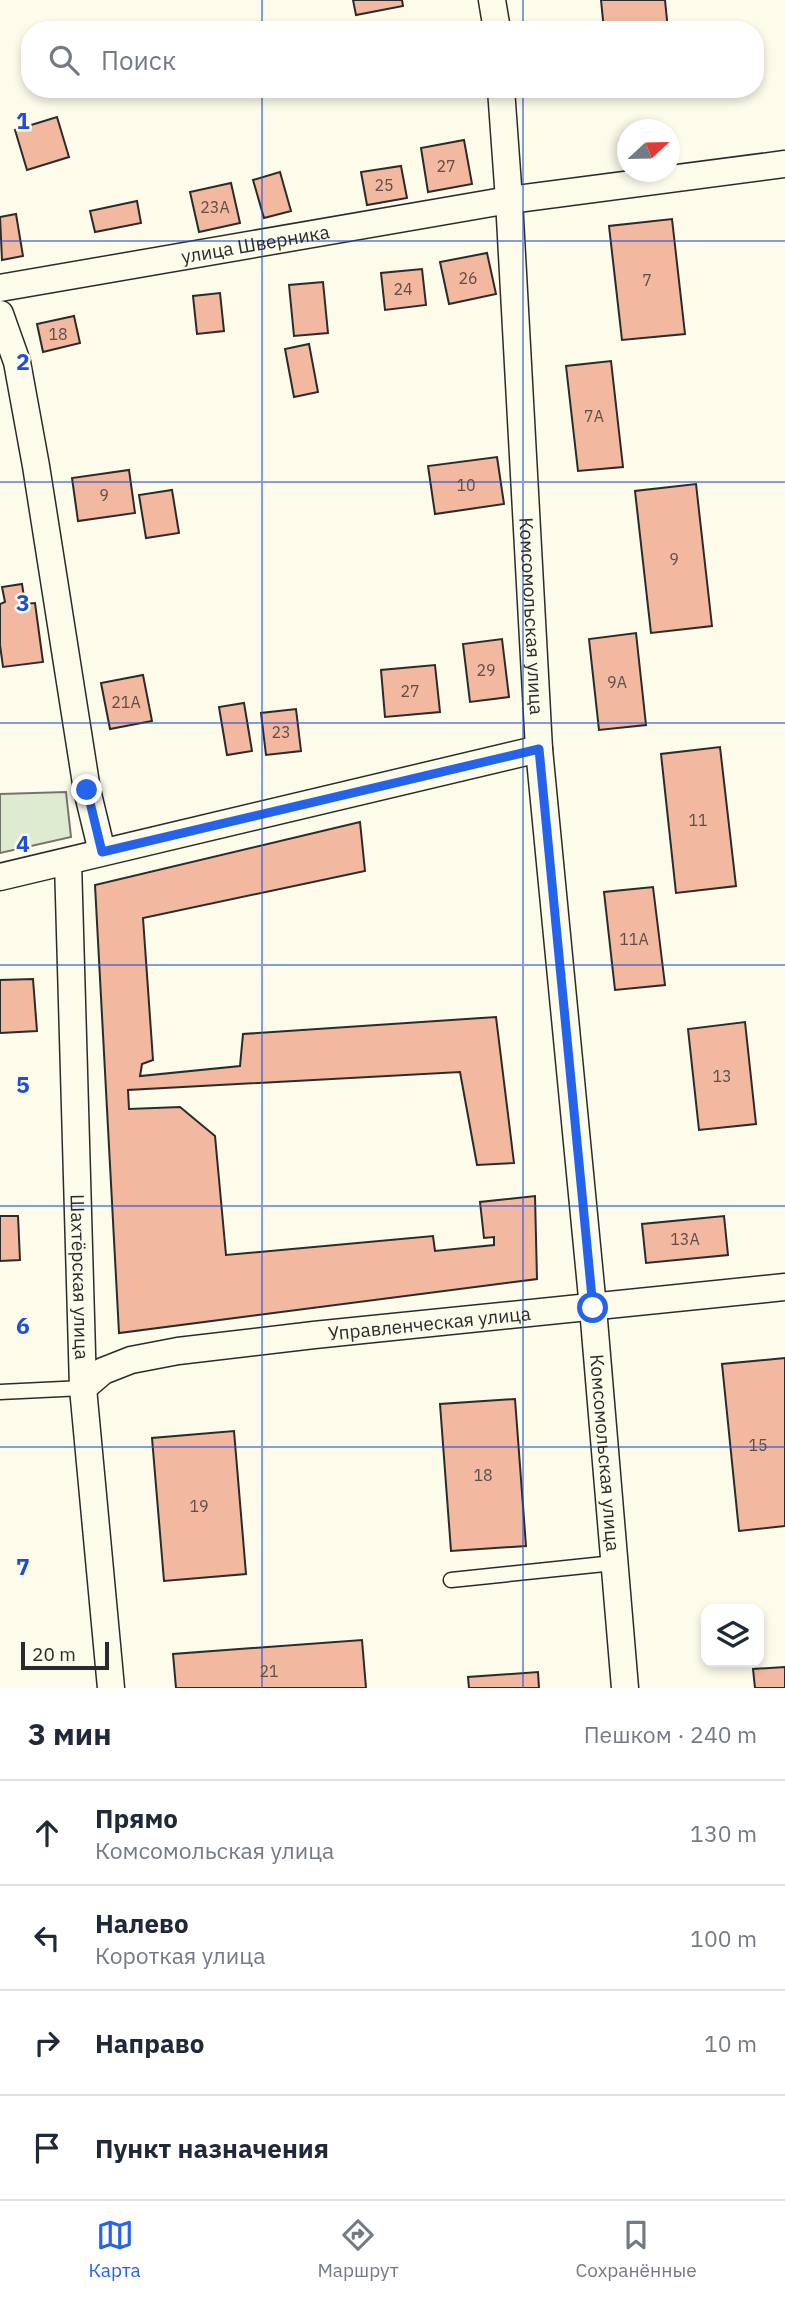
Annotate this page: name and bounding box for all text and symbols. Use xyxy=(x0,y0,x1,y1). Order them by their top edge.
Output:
search box xyxy=(21,21,764,98)
icon: search xyxy=(45,41,83,79)
text: Поиск xyxy=(101,43,176,77)
text: 1 xyxy=(16,105,30,135)
north arrow xyxy=(617,119,680,182)
house number: 27 xyxy=(436,156,456,176)
house number: 25 xyxy=(374,175,394,195)
house number: 23А xyxy=(200,197,230,217)
street label: улица Шверника xyxy=(179,219,331,268)
house number: 26 xyxy=(458,268,478,288)
house number: 7 xyxy=(642,270,652,290)
house number: 24 xyxy=(393,279,413,299)
house number: 18 xyxy=(48,324,68,344)
text: 2 xyxy=(16,346,30,376)
house number: 7А xyxy=(584,406,604,426)
house number: 10 xyxy=(456,475,476,495)
house number: 9 xyxy=(99,485,109,505)
street label: Комсомольская улица xyxy=(514,517,549,716)
house number: 9 xyxy=(669,549,679,569)
text: 3 xyxy=(16,587,30,617)
house number: 29 xyxy=(476,660,496,680)
house number: 9А xyxy=(607,672,627,692)
house number: 27 xyxy=(400,681,420,701)
house number: 21А xyxy=(111,692,141,712)
house number: 23 xyxy=(271,722,291,742)
route end xyxy=(71,774,102,805)
house number: 11 xyxy=(688,810,708,830)
text: 4 xyxy=(16,828,30,858)
house number: 11А xyxy=(619,929,649,949)
house number: 13 xyxy=(712,1066,732,1086)
text: 5 xyxy=(16,1069,30,1099)
street label: Шахтёрская улица xyxy=(65,1194,94,1360)
house number: 13А xyxy=(670,1229,700,1249)
route start xyxy=(577,1292,608,1323)
street label: Управленческая улица xyxy=(327,1301,532,1346)
text: 6 xyxy=(16,1310,30,1340)
street label: Комсомольская улица xyxy=(585,1353,625,1552)
house number: 15 xyxy=(748,1435,768,1455)
house number: 18 xyxy=(473,1465,493,1485)
house number: 19 xyxy=(189,1496,209,1516)
text: 7 xyxy=(16,1551,30,1581)
map controls xyxy=(701,1604,764,1667)
button: layers xyxy=(701,1604,764,1667)
scale bar xyxy=(21,1639,108,1671)
text: 20 m xyxy=(32,1642,76,1666)
house number: 21 xyxy=(259,1661,279,1681)
text: 3 мин xyxy=(28,1714,112,1753)
text: Пешком · 240 m xyxy=(584,1719,757,1749)
text: Прямо xyxy=(95,1801,178,1835)
icon: ahead xyxy=(28,1814,66,1852)
text: 130 m xyxy=(690,1818,757,1848)
text: Комсомольская улица xyxy=(95,1835,334,1865)
text: Налево xyxy=(95,1906,189,1940)
icon: left xyxy=(28,1919,66,1957)
text: 100 m xyxy=(690,1923,757,1953)
text: Короткая улица xyxy=(95,1940,265,1970)
icon: right xyxy=(28,2024,66,2062)
text: Направо xyxy=(95,2026,204,2060)
text: 10 m xyxy=(704,2028,757,2058)
icon: arrive xyxy=(28,2129,66,2167)
text: Пункт назначения xyxy=(95,2131,329,2165)
tab: Карта xyxy=(88,2216,141,2282)
tab: Маршрут xyxy=(317,2216,399,2282)
tab: Сохранённые xyxy=(575,2216,697,2282)

